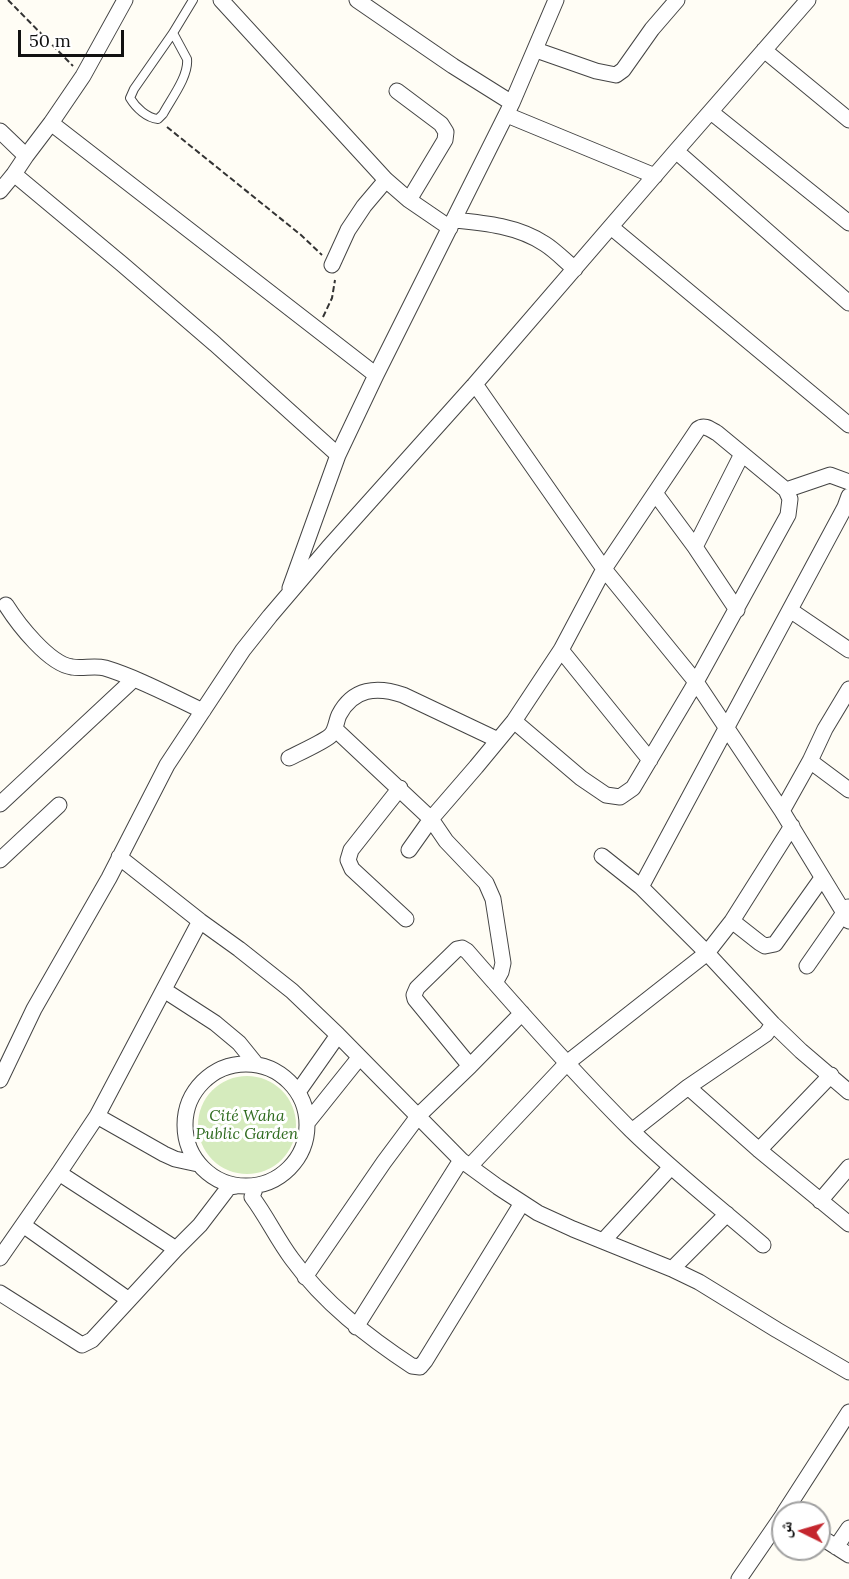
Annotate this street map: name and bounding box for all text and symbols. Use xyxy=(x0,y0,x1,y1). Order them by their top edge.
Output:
scale bar xyxy=(21,18,128,56)
text: 50 m xyxy=(29,29,71,52)
park label: Cité Waha Public Garden xyxy=(196,1106,298,1144)
north arrow xyxy=(771,1501,831,1561)
text: ش xyxy=(774,1520,796,1539)

